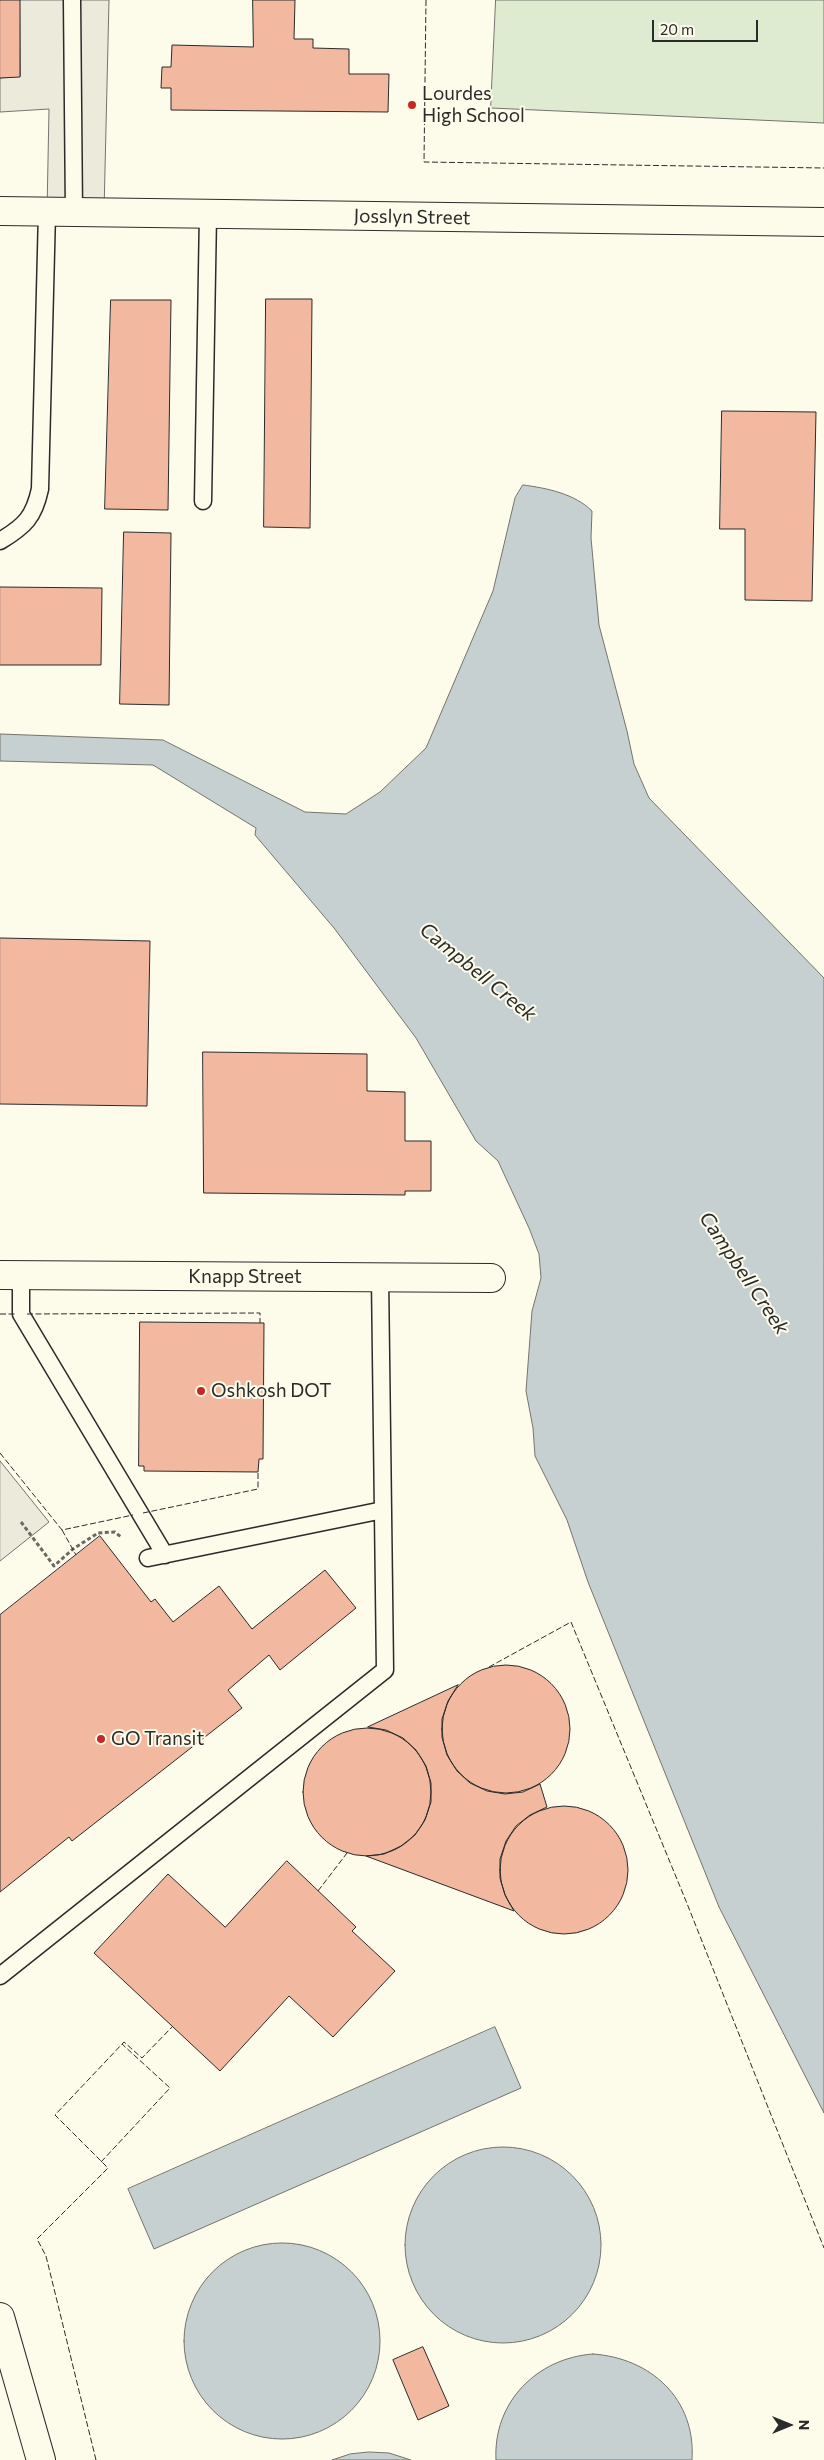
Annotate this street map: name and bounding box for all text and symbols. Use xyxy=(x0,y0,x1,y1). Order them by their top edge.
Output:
scale bar xyxy=(654,10,760,42)
text: 20 m xyxy=(660,20,694,38)
place label: Lourdes High School xyxy=(422,83,525,127)
marker: Lourdes High School xyxy=(406,99,418,111)
street label: Josslyn Street xyxy=(353,205,471,229)
water label: Campbell Creek xyxy=(415,918,541,1026)
water label: Campbell Creek xyxy=(694,1207,794,1339)
street label: Knapp Street xyxy=(188,1266,302,1288)
place label: Oshkosh DOT xyxy=(211,1380,331,1402)
marker: Oshkosh DOT xyxy=(195,1385,207,1397)
place label: GO Transit xyxy=(111,1728,204,1750)
marker: GO Transit xyxy=(95,1733,107,1745)
north arrow xyxy=(764,2400,814,2450)
text: N xyxy=(796,2420,813,2430)

